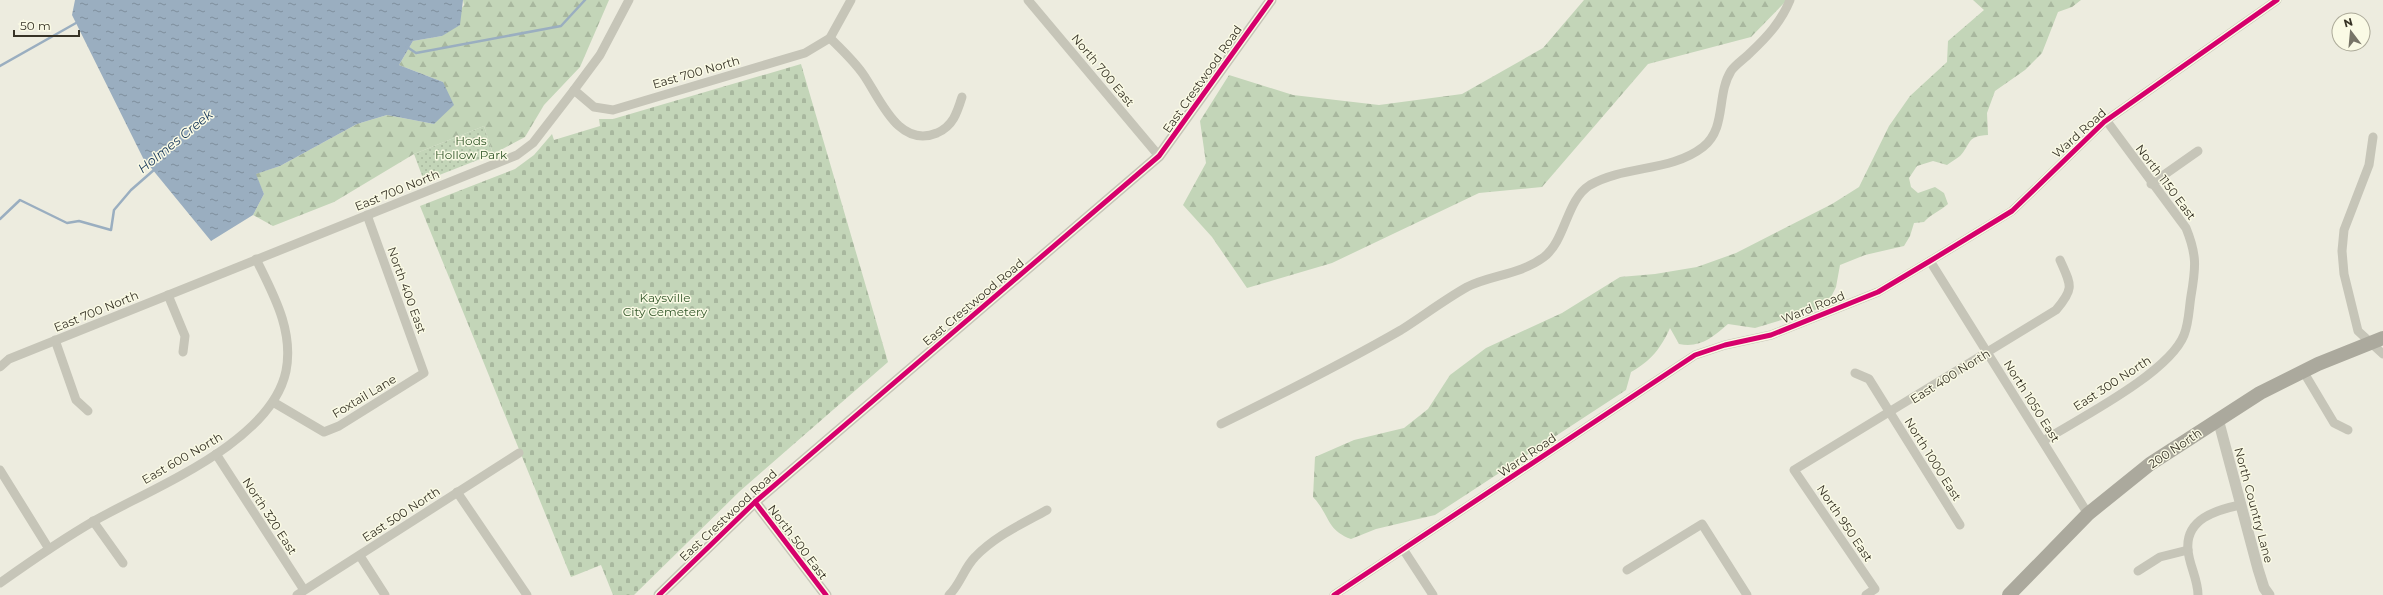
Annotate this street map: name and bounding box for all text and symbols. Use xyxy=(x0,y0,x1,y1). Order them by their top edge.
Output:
scale bar xyxy=(14,12,79,38)
north arrow xyxy=(2331,12,2371,52)
text: N xyxy=(2342,14,2354,30)
text: 50 m xyxy=(20,18,51,33)
street label: East Crestwood Road xyxy=(1159,22,1245,136)
street label: North 700 East xyxy=(1068,31,1138,109)
street label: East 700 North xyxy=(651,52,741,92)
water label: Holmes Creek xyxy=(134,105,217,176)
street label: Ward Road xyxy=(2049,105,2109,161)
park label: Hods Hollow Park xyxy=(435,133,508,162)
street label: North 1150 East xyxy=(2133,141,2199,223)
street label: East 700 North xyxy=(352,166,442,214)
street label: North 400 East xyxy=(384,245,430,335)
street label: East Crestwood Road xyxy=(919,255,1027,349)
street label: East 700 North xyxy=(51,287,141,335)
street label: Ward Road xyxy=(1779,287,1847,327)
park label: Kaysville City Cemetery xyxy=(623,290,708,319)
street label: East 400 North xyxy=(1907,345,1993,407)
street label: East 300 North xyxy=(2070,352,2154,414)
street label: North 1050 East xyxy=(2001,357,2063,445)
street label: Foxtail Lane xyxy=(329,371,399,421)
street label: North 1000 East xyxy=(1901,415,1965,504)
street label: 200 North xyxy=(2145,425,2205,471)
street label: East 600 North xyxy=(139,429,225,487)
street label: Ward Road xyxy=(1495,430,1559,480)
street label: North Country Lane xyxy=(2231,446,2277,564)
street label: East Crestwood Road xyxy=(676,466,780,564)
street label: North 320 East xyxy=(240,475,301,557)
street label: North 950 East xyxy=(1814,482,1876,564)
street label: East 500 North xyxy=(359,483,443,545)
street label: North 500 East xyxy=(765,502,831,583)

